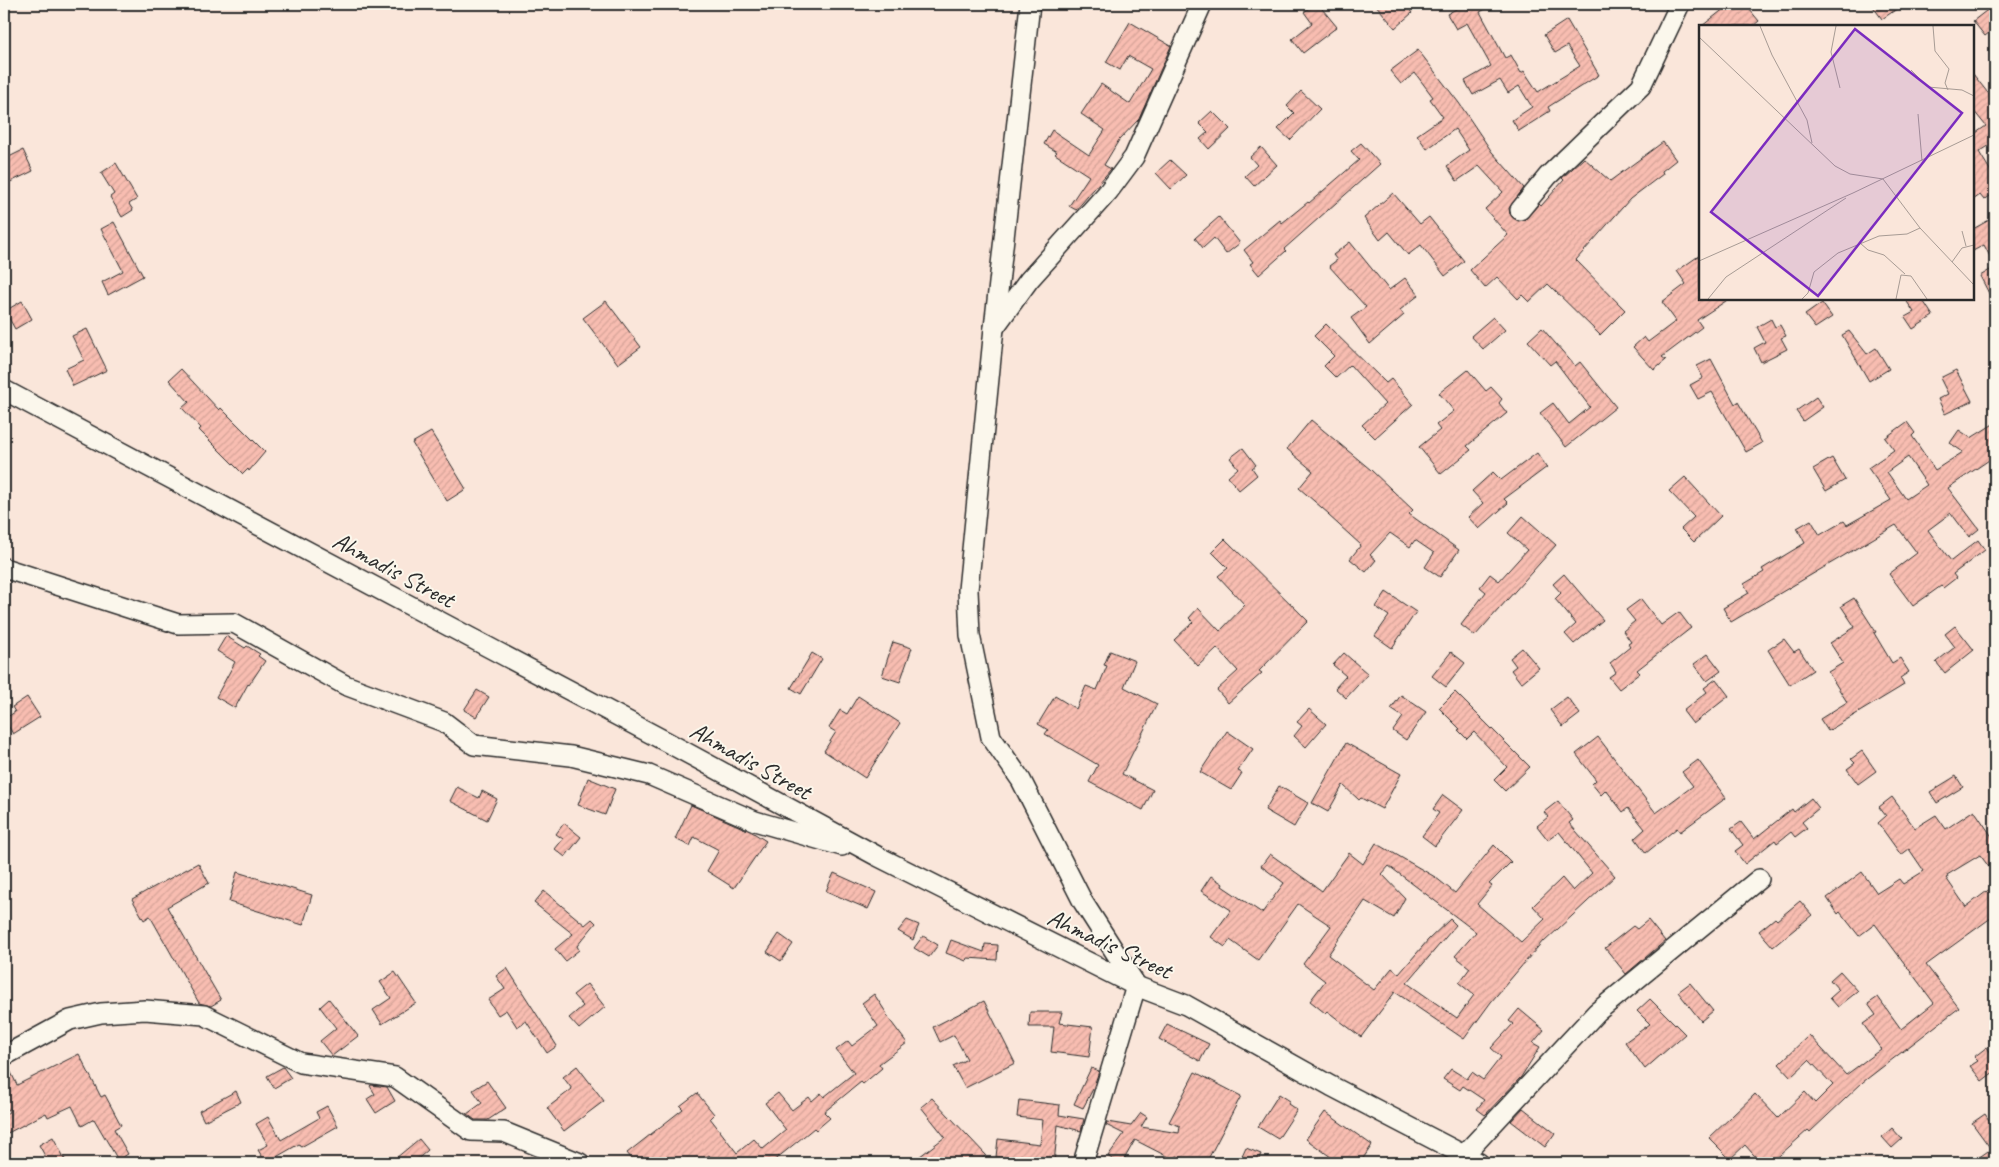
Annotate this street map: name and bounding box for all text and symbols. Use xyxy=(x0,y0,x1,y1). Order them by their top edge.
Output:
inset map xyxy=(1699,25,1974,300)
street label: Ahmadis Street xyxy=(327,524,462,617)
street label: Ahmadis Street xyxy=(684,715,819,809)
street label: Ahmadis Street xyxy=(1042,901,1179,988)

